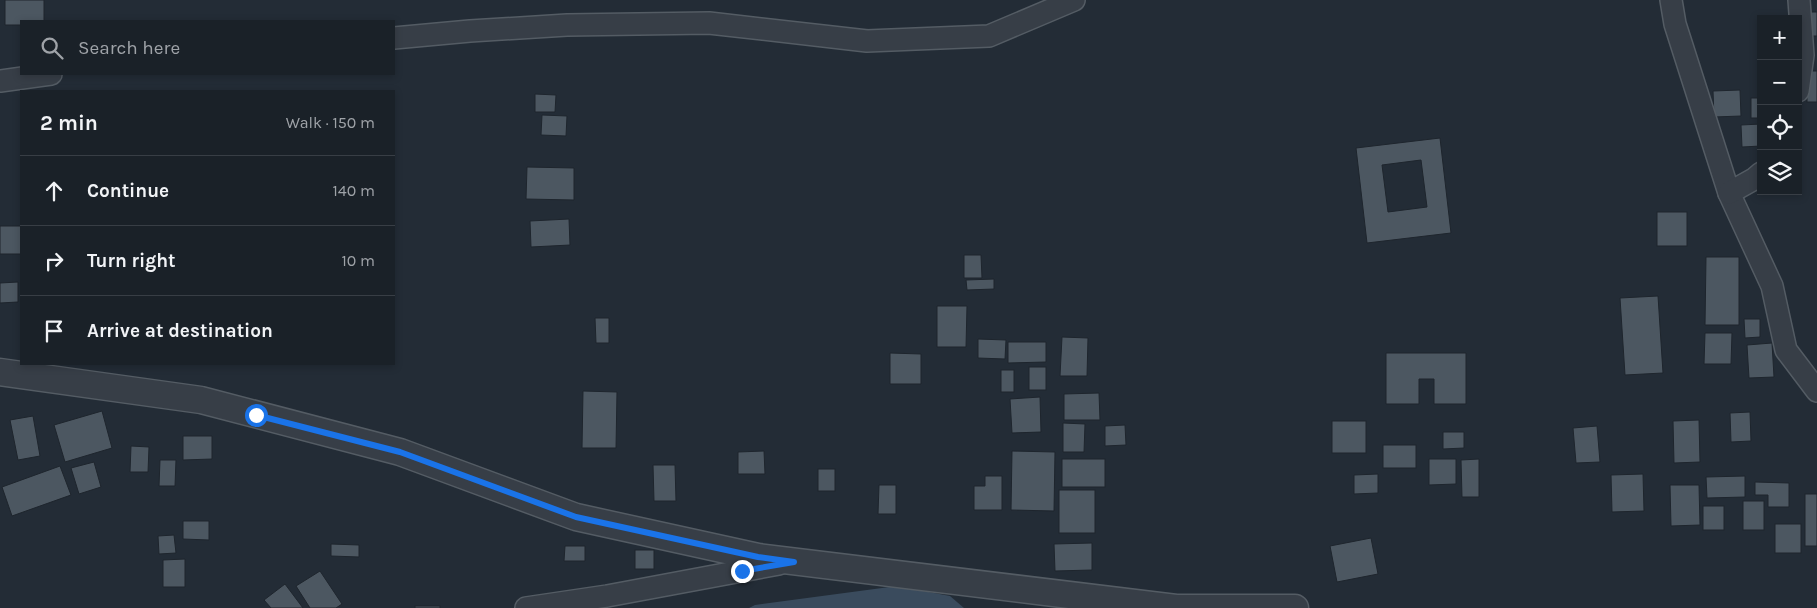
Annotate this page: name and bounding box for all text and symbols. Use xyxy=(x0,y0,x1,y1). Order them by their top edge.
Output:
map controls xyxy=(1757,15,1802,195)
button: + xyxy=(1757,15,1802,60)
search box xyxy=(20,20,395,75)
icon: search xyxy=(38,34,66,62)
text: Search here xyxy=(78,37,180,59)
button: − xyxy=(1757,60,1802,105)
button: locate xyxy=(1757,105,1802,150)
text: 2 min xyxy=(40,111,98,135)
text: Walk · 150 m xyxy=(286,113,375,132)
button: layers xyxy=(1757,150,1802,195)
icon: ahead xyxy=(40,177,68,205)
text: Continue xyxy=(87,180,169,202)
text: 140 m xyxy=(333,181,375,200)
icon: right xyxy=(40,247,68,275)
text: Turn right xyxy=(87,250,176,272)
text: 10 m xyxy=(341,251,375,270)
icon: arrive xyxy=(40,317,68,345)
text: Arrive at destination xyxy=(87,320,273,342)
route start xyxy=(245,404,268,427)
route end xyxy=(731,560,754,583)

